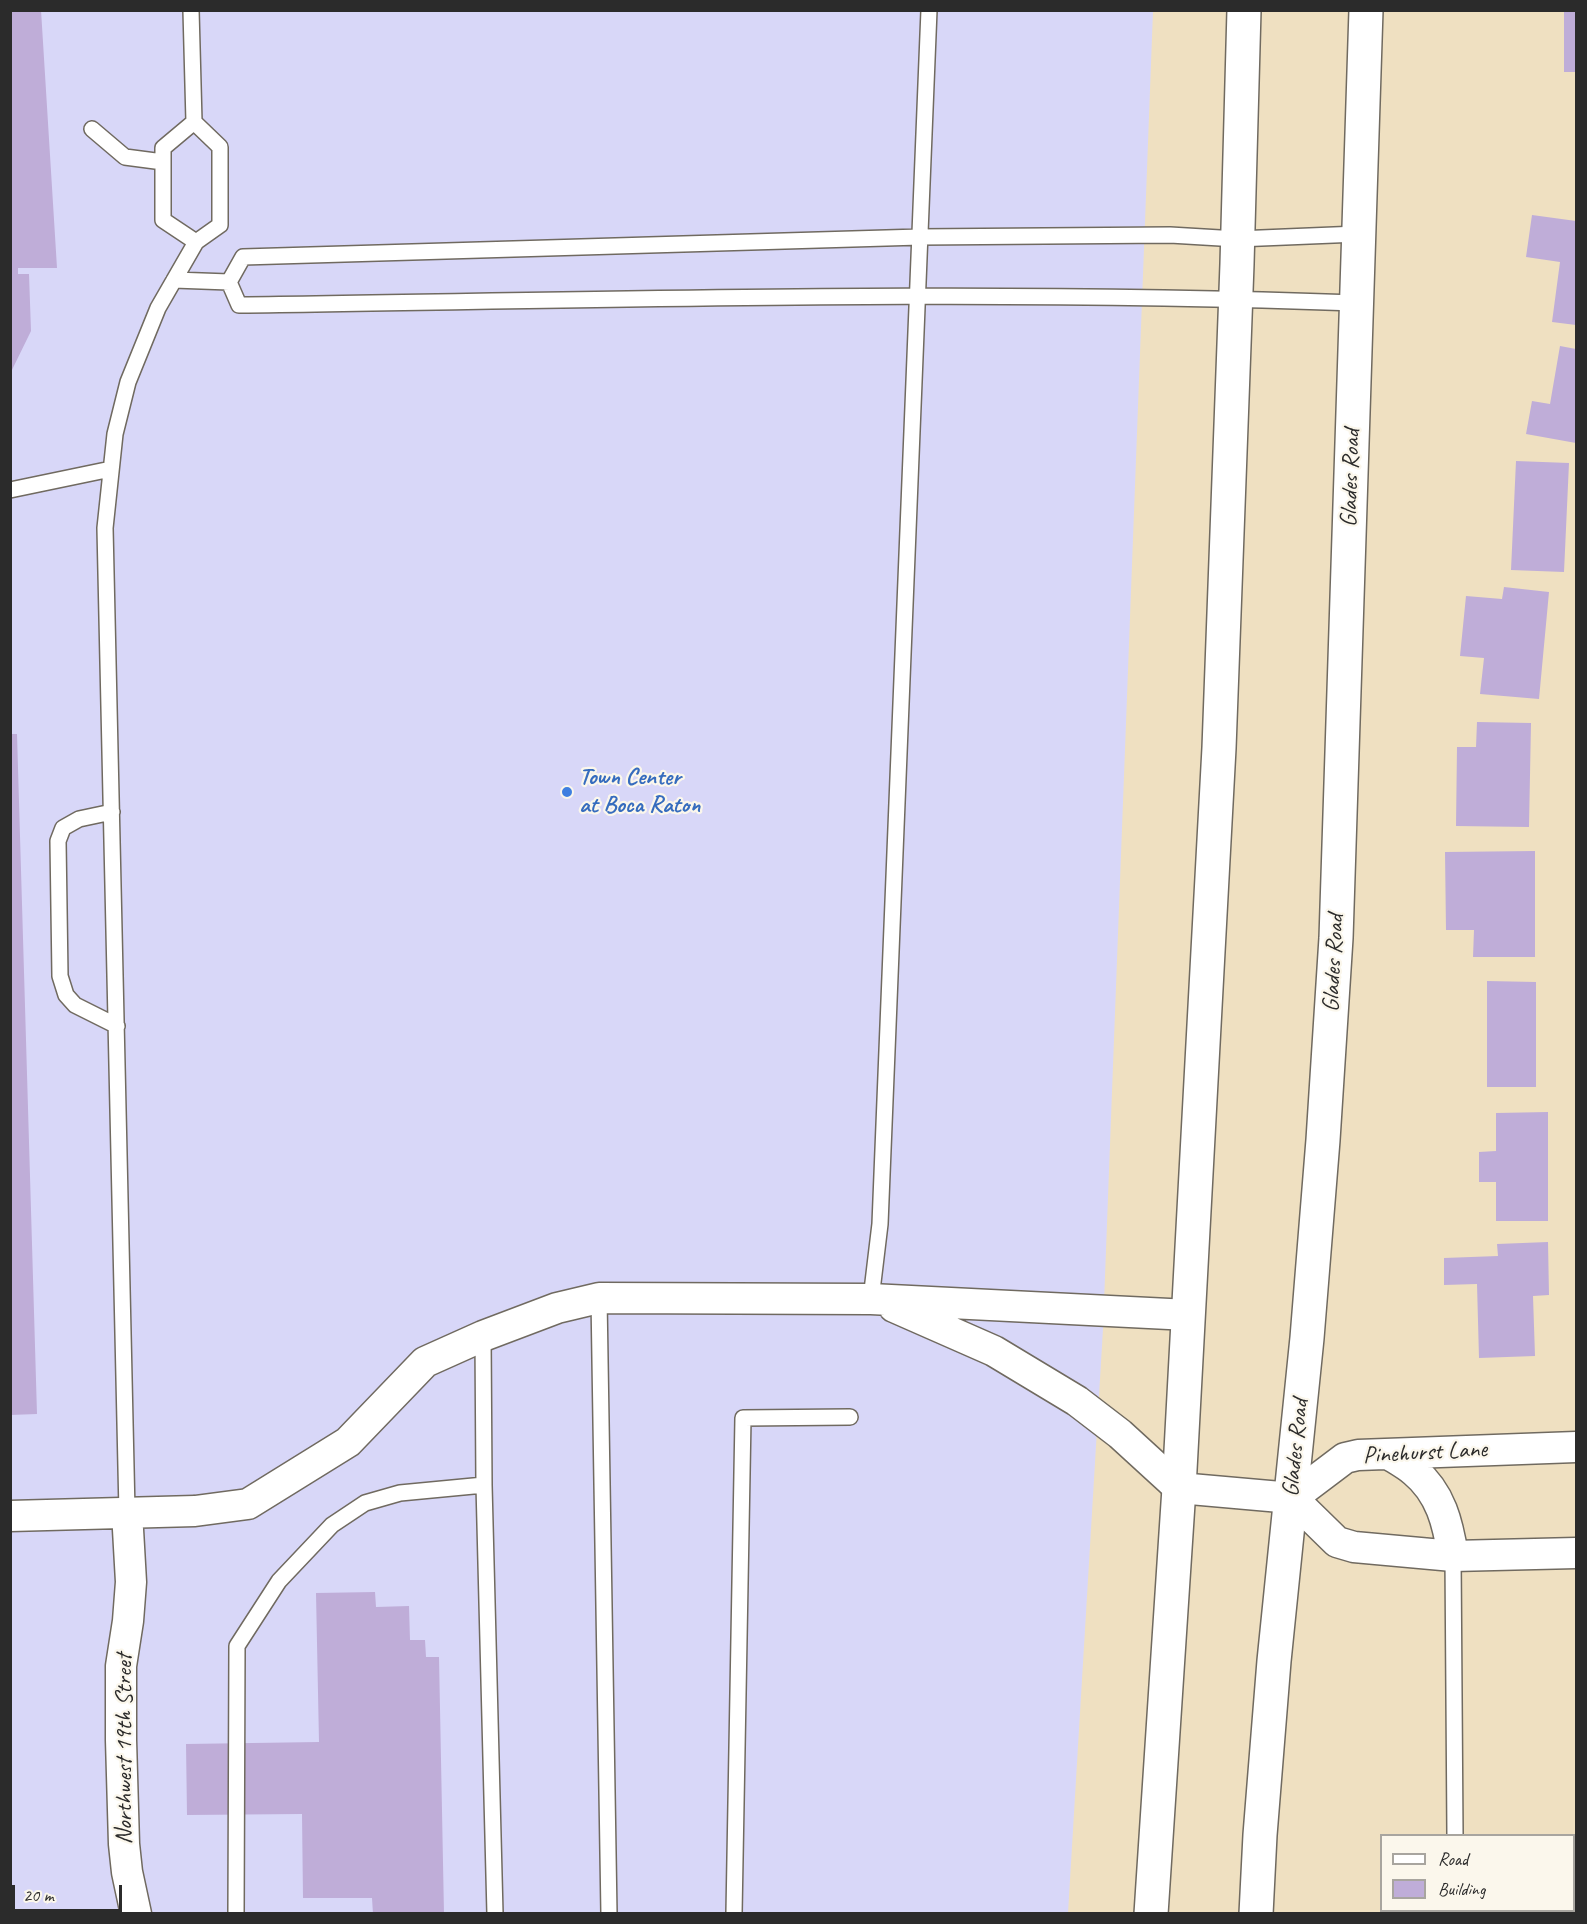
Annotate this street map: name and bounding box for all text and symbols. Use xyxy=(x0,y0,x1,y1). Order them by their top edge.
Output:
street label: Glades Road xyxy=(1335,429,1367,527)
place label: Town Center at Boca Raton xyxy=(579,764,700,820)
marker: Town Center at Boca Raton xyxy=(560,785,574,799)
street label: Glades Road xyxy=(1317,913,1351,1013)
street label: Glades Road xyxy=(1277,1398,1315,1498)
street label: Pinehurst Lane xyxy=(1362,1435,1488,1471)
street label: Northwest 19th Street xyxy=(111,1654,139,1844)
legend xyxy=(1380,1834,1575,1912)
text: Road xyxy=(1438,1848,1468,1870)
scale bar xyxy=(15,1873,124,1911)
text: Building xyxy=(1438,1878,1485,1900)
text: 20 m xyxy=(23,1884,54,1906)

